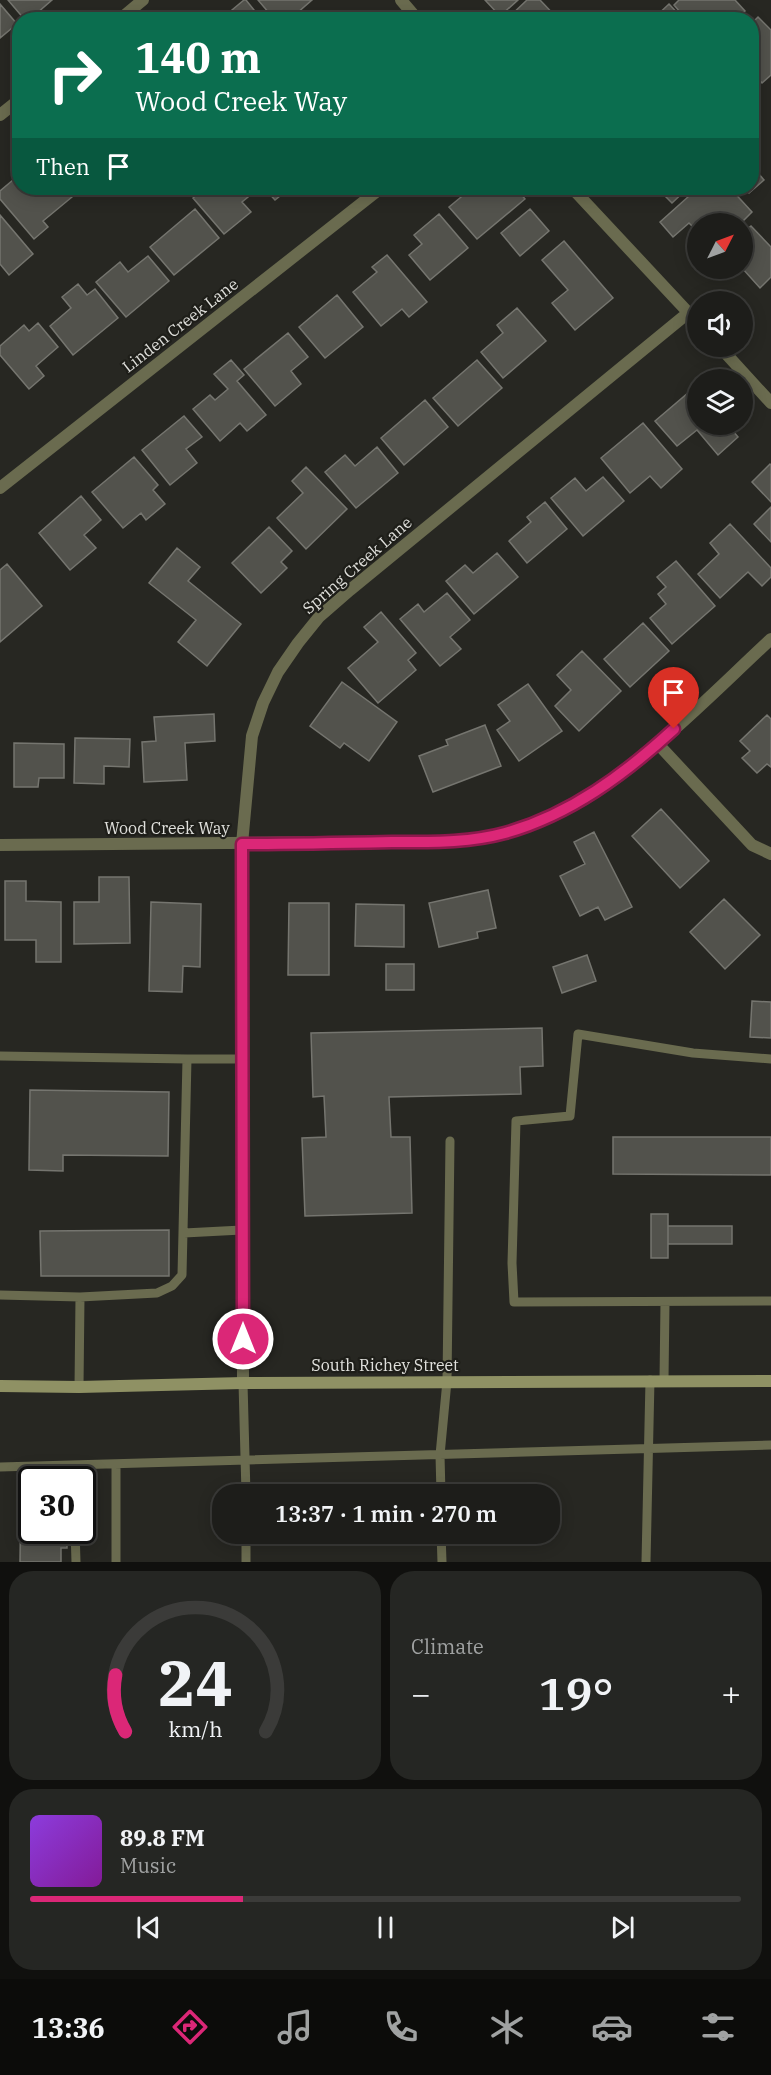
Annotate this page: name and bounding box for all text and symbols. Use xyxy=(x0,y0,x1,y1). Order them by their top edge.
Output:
text: 140 m xyxy=(135,30,261,85)
icon: right xyxy=(36,36,114,114)
text: Wood Creek Way xyxy=(135,83,347,118)
icon: arrive xyxy=(102,150,135,183)
text: Then xyxy=(36,152,90,181)
north arrow xyxy=(687,213,753,279)
map controls xyxy=(687,213,753,435)
street label: Linden Creek Lane xyxy=(118,274,242,376)
button: sound xyxy=(687,291,753,357)
button: layers xyxy=(687,369,753,435)
street label: Spring Creek Lane xyxy=(298,512,416,618)
pin xyxy=(648,667,699,729)
icon: arrive xyxy=(657,676,690,709)
street label: Wood Creek Way xyxy=(104,818,230,838)
position arrow xyxy=(211,1307,275,1371)
street label: South Richey Street xyxy=(311,1355,459,1375)
speed limit sign: 30 xyxy=(18,1466,96,1544)
text: 13:37 · 1 min · 270 m xyxy=(275,1499,497,1528)
text: Climate xyxy=(411,1633,484,1660)
text: 24 xyxy=(158,1642,232,1723)
text: 19° xyxy=(538,1664,614,1722)
text: − xyxy=(411,1672,431,1715)
text: + xyxy=(721,1672,741,1715)
text: km/h xyxy=(168,1716,222,1744)
text: 89.8 FM xyxy=(120,1823,205,1852)
text: Music xyxy=(120,1852,176,1879)
icon: previous xyxy=(132,1911,165,1944)
icon: pause xyxy=(369,1911,402,1944)
icon: next xyxy=(606,1911,639,1944)
icon: directions xyxy=(169,2006,211,2048)
icon: music xyxy=(274,2006,316,2048)
icon: phone xyxy=(380,2006,422,2048)
icon: climate xyxy=(486,2006,528,2048)
icon: car xyxy=(591,2006,633,2048)
icon: filters xyxy=(697,2006,739,2048)
text: 13:36 xyxy=(32,2010,105,2045)

